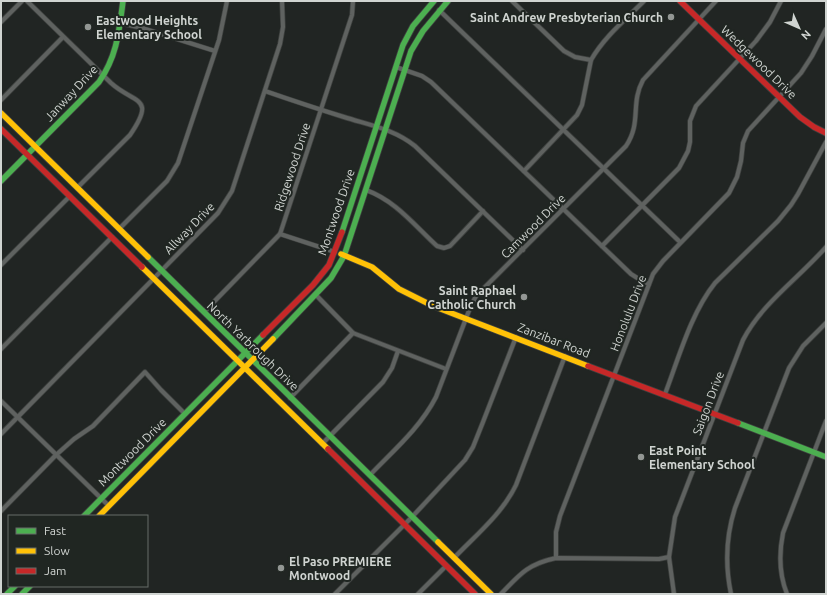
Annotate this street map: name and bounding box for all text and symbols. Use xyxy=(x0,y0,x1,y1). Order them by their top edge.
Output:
north arrow xyxy=(779,8,819,48)
place label: Saint Andrew Presbyterian Church xyxy=(470,11,663,24)
marker: Saint Andrew Presbyterian Church xyxy=(666,12,676,22)
place label: Eastwood Heights Elementary School xyxy=(96,14,202,41)
marker: Eastwood Heights Elementary School xyxy=(83,22,93,32)
street label: Wedgewood Drive xyxy=(719,23,799,101)
text: N xyxy=(799,28,813,42)
street label: Janway Drive xyxy=(42,63,100,123)
street label: Ridgewood Drive xyxy=(272,121,312,213)
street label: Montwood Drive xyxy=(315,167,357,257)
street label: Camwood Drive xyxy=(498,191,568,261)
street label: Allway Drive xyxy=(161,200,217,256)
street label: Honolulu Drive xyxy=(608,273,648,353)
place label: Saint Raphael Catholic Church xyxy=(427,284,516,311)
marker: Saint Raphael Catholic Church xyxy=(519,292,529,302)
street label: North Yarbrough Drive xyxy=(205,299,301,393)
street label: Zanzibar Road xyxy=(516,320,592,360)
street label: Saigon Drive xyxy=(690,369,726,437)
street label: Montwood Drive xyxy=(95,415,169,489)
place label: East Point Elementary School xyxy=(649,444,755,471)
marker: East Point Elementary School xyxy=(636,452,646,462)
legend xyxy=(8,515,148,587)
text: Fast xyxy=(44,524,66,537)
text: Slow xyxy=(44,544,70,557)
place label: El Paso PREMIERE Montwood xyxy=(289,555,391,582)
marker: El Paso PREMIERE Montwood xyxy=(276,563,286,573)
text: Jam xyxy=(44,564,66,577)

